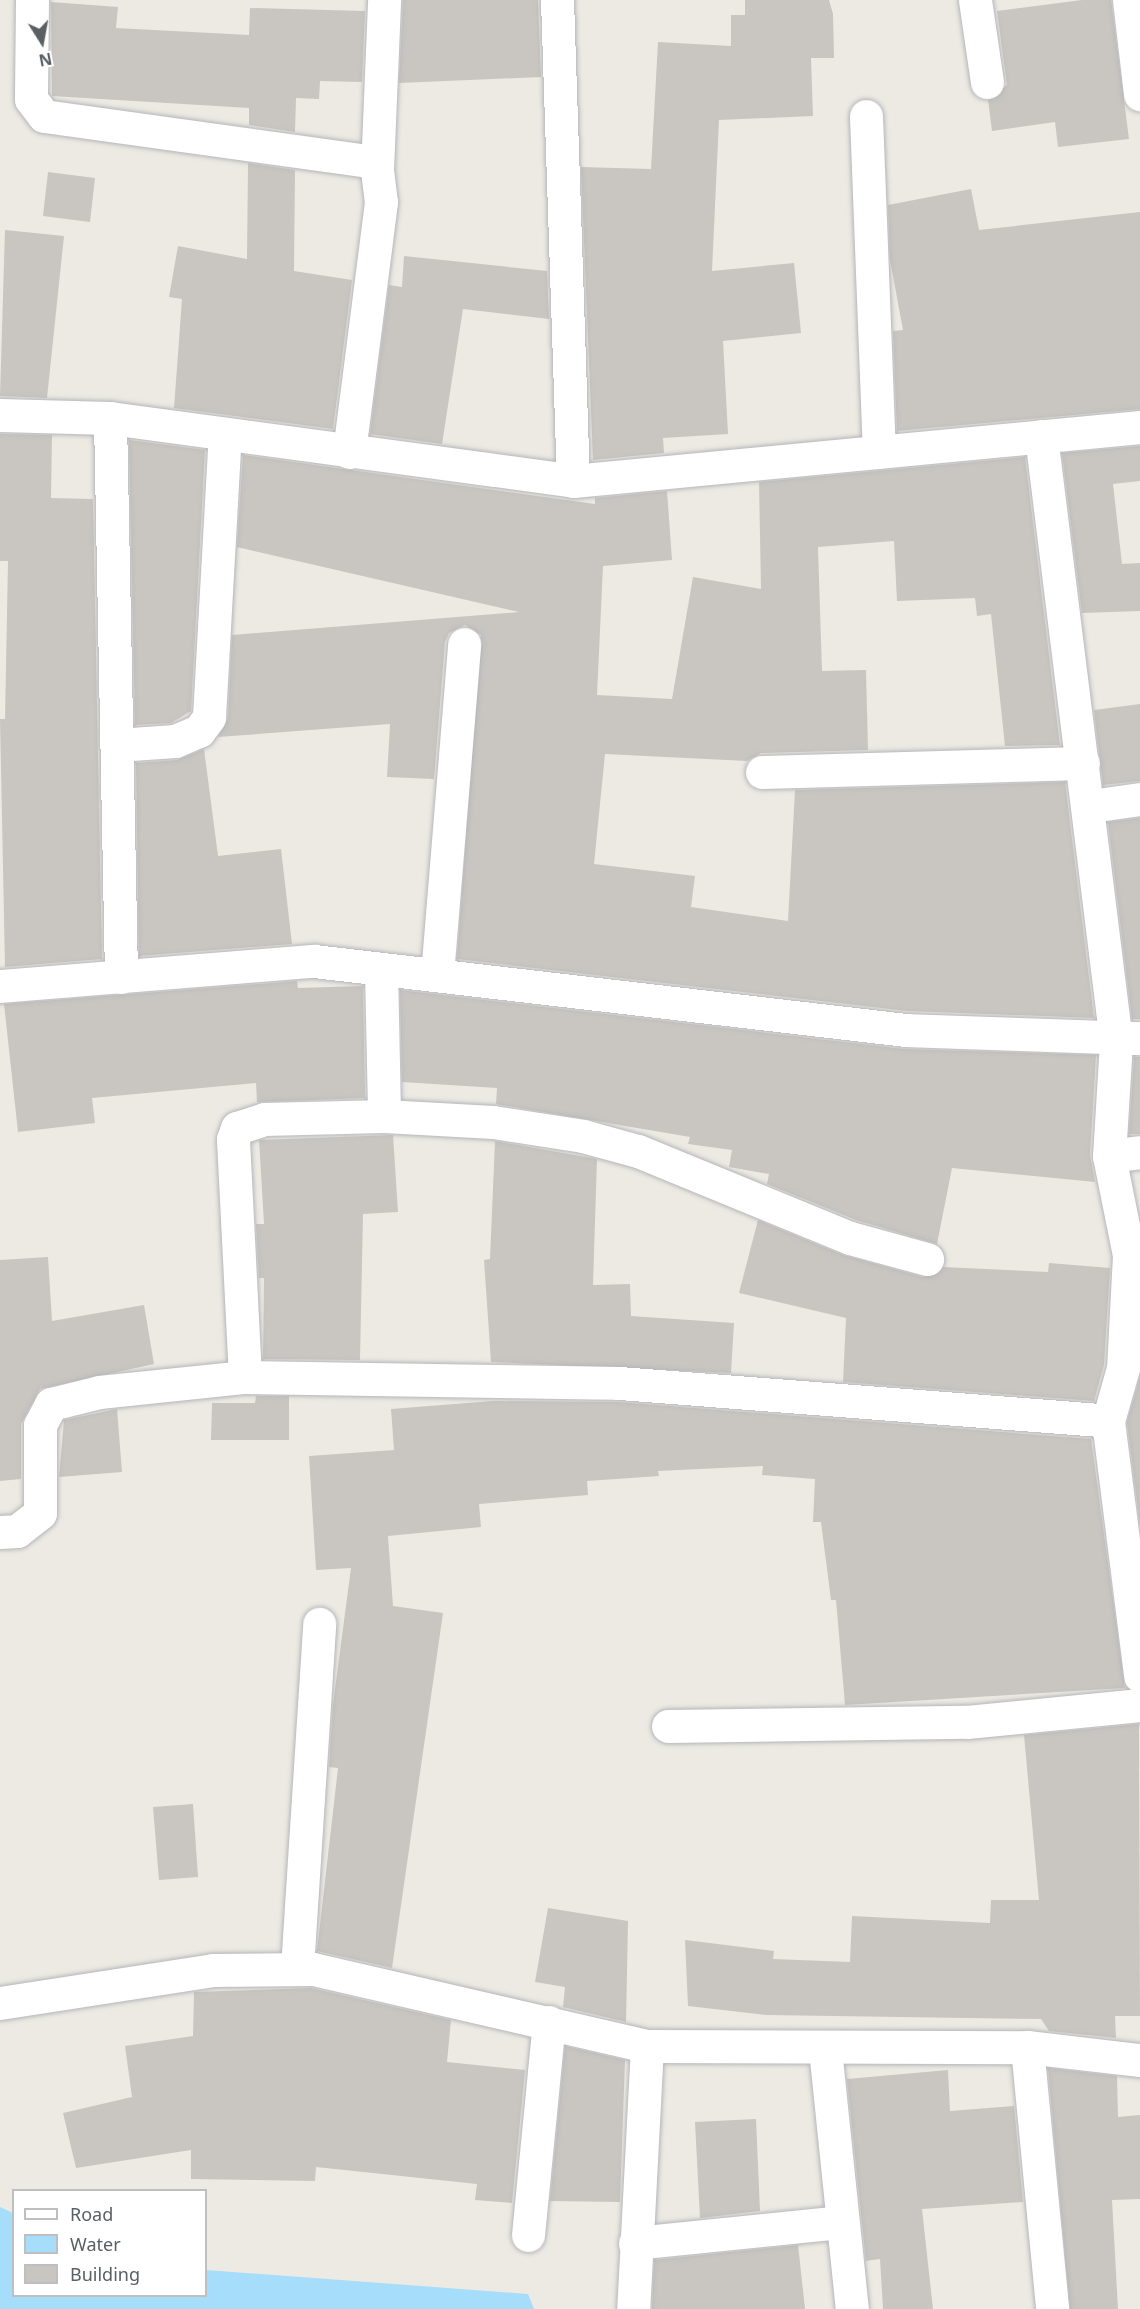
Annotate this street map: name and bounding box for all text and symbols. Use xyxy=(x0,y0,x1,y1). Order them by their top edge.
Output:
north arrow xyxy=(12,12,72,72)
text: N xyxy=(37,48,54,72)
legend xyxy=(12,2189,207,2297)
text: Road xyxy=(70,2202,113,2226)
text: Water xyxy=(70,2232,121,2256)
text: Building xyxy=(70,2262,140,2286)

